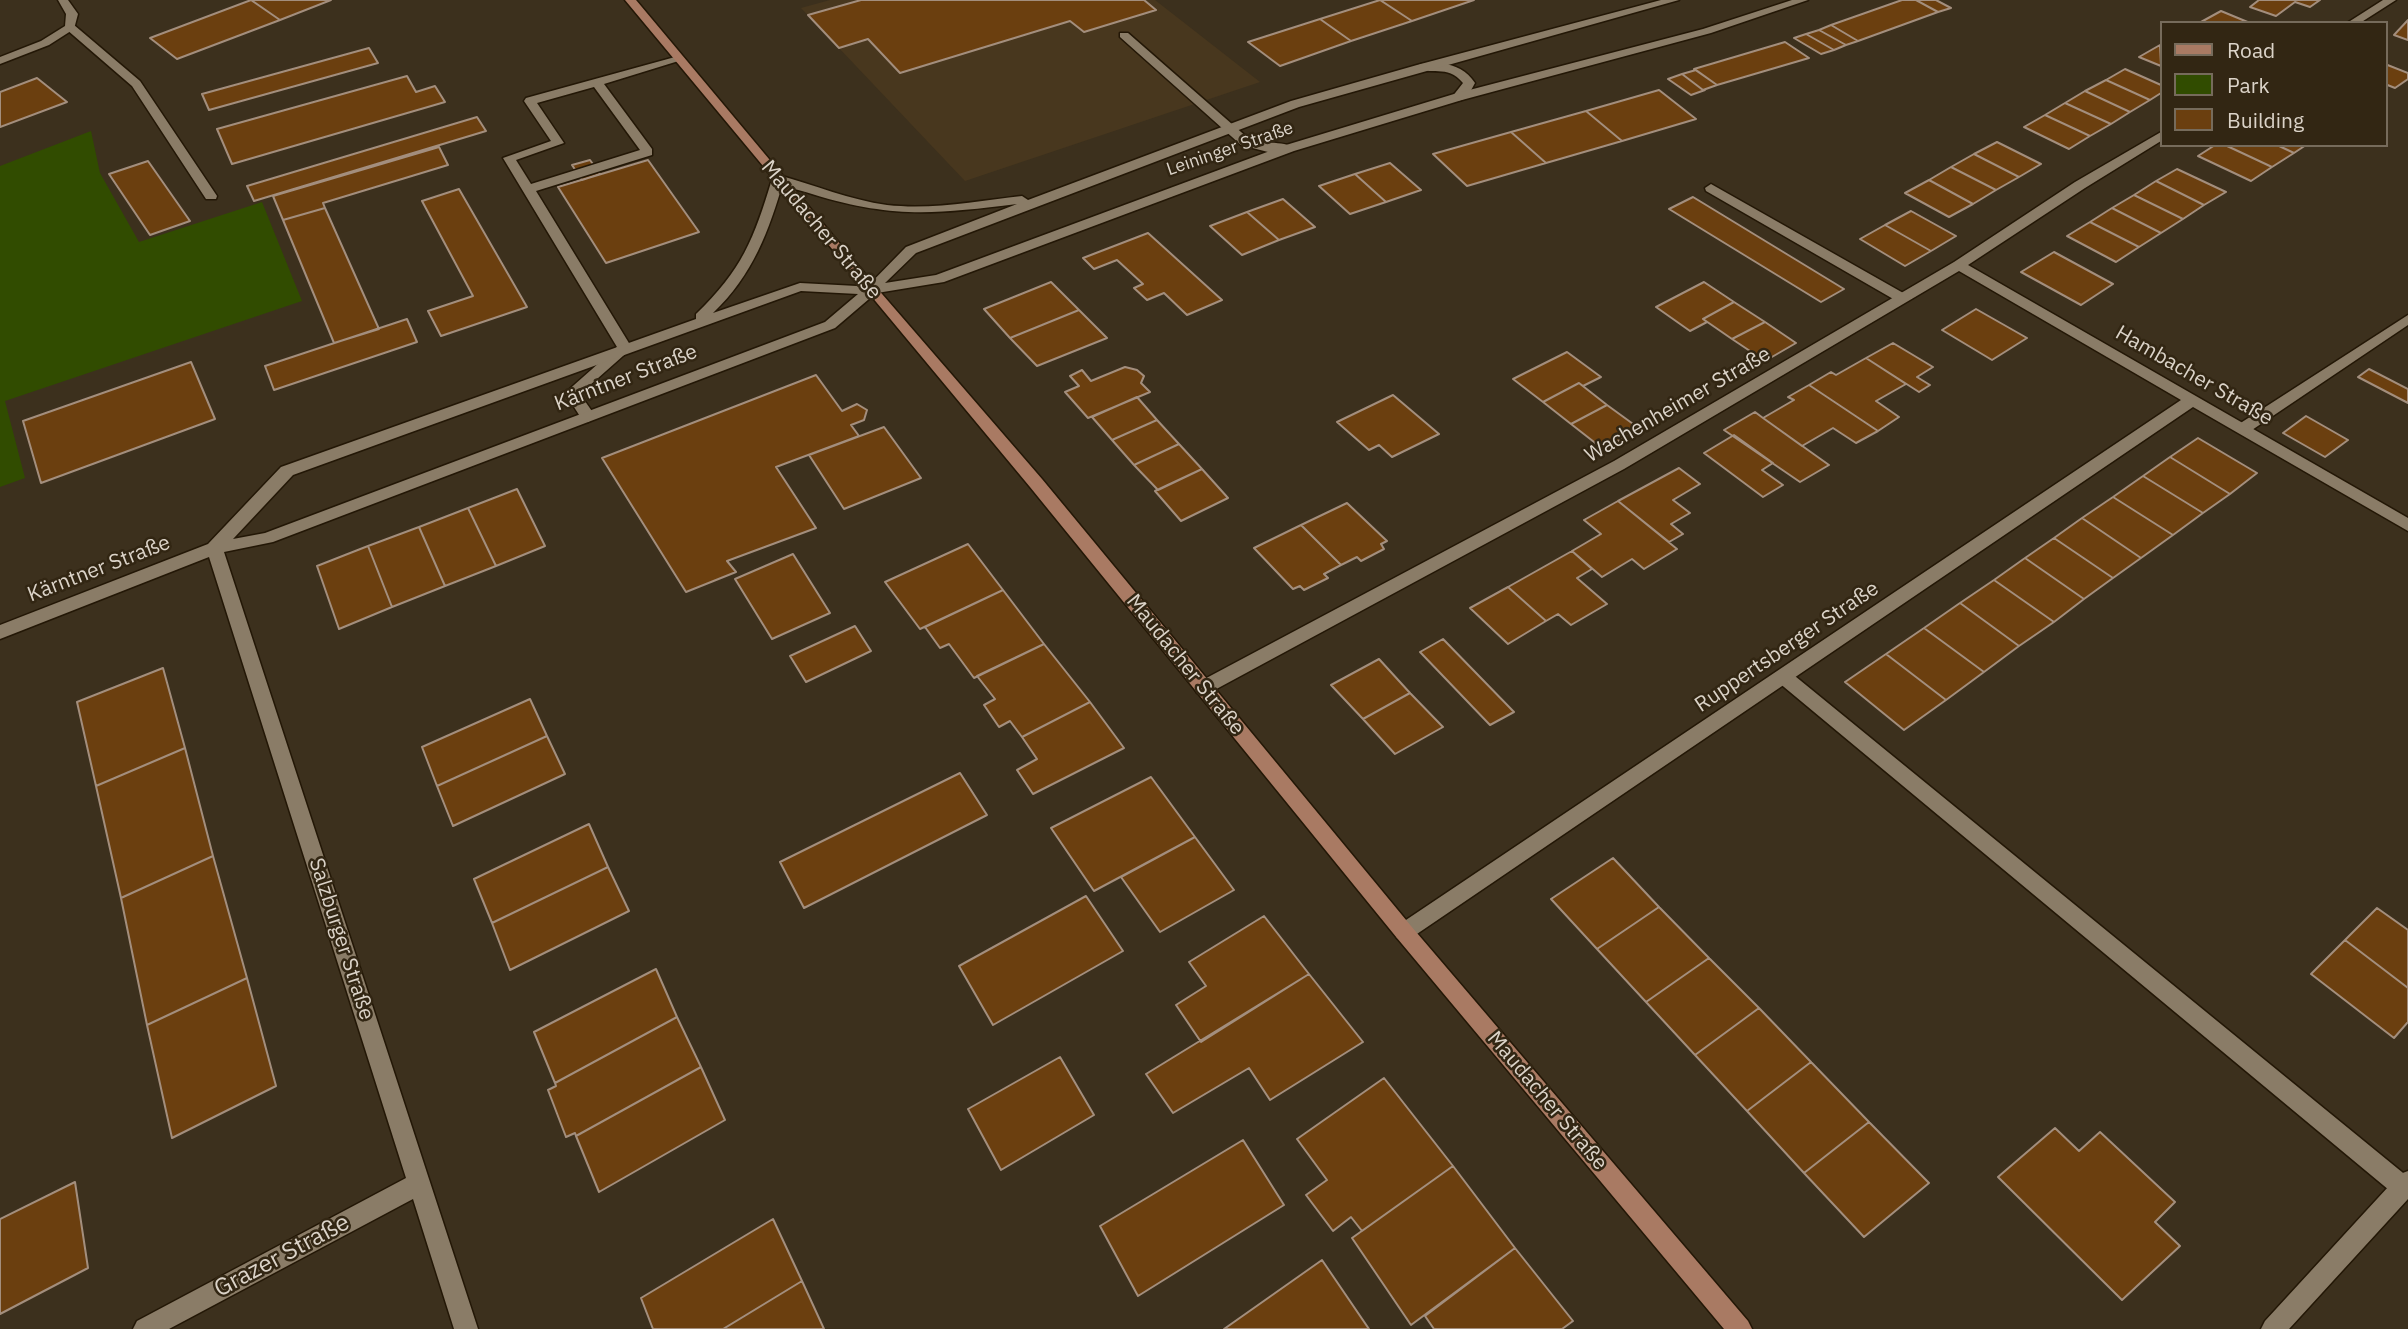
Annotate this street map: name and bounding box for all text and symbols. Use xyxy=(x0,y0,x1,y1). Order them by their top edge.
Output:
legend xyxy=(2160,21,2387,147)
text: Road xyxy=(2227,36,2275,64)
text: Park xyxy=(2227,71,2270,99)
text: Building xyxy=(2227,106,2304,134)
street label: Leininger Straße xyxy=(1164,117,1296,181)
street label: Maudacher Straße xyxy=(756,155,886,305)
street label: Hambacher Straße xyxy=(2111,321,2277,431)
street label: Kärntner Straße xyxy=(551,339,701,417)
street label: Wachenheimer Straße xyxy=(1581,342,1775,468)
street label: Kärntner Straße xyxy=(24,530,174,608)
street label: Ruppertsberger Straße xyxy=(1690,576,1884,718)
street label: Maudacher Straße xyxy=(1121,590,1249,740)
street label: Salzburger Straße xyxy=(303,855,379,1023)
street label: Maudacher Straße xyxy=(1482,1026,1612,1176)
street label: Grazer Straße xyxy=(209,1208,355,1304)

